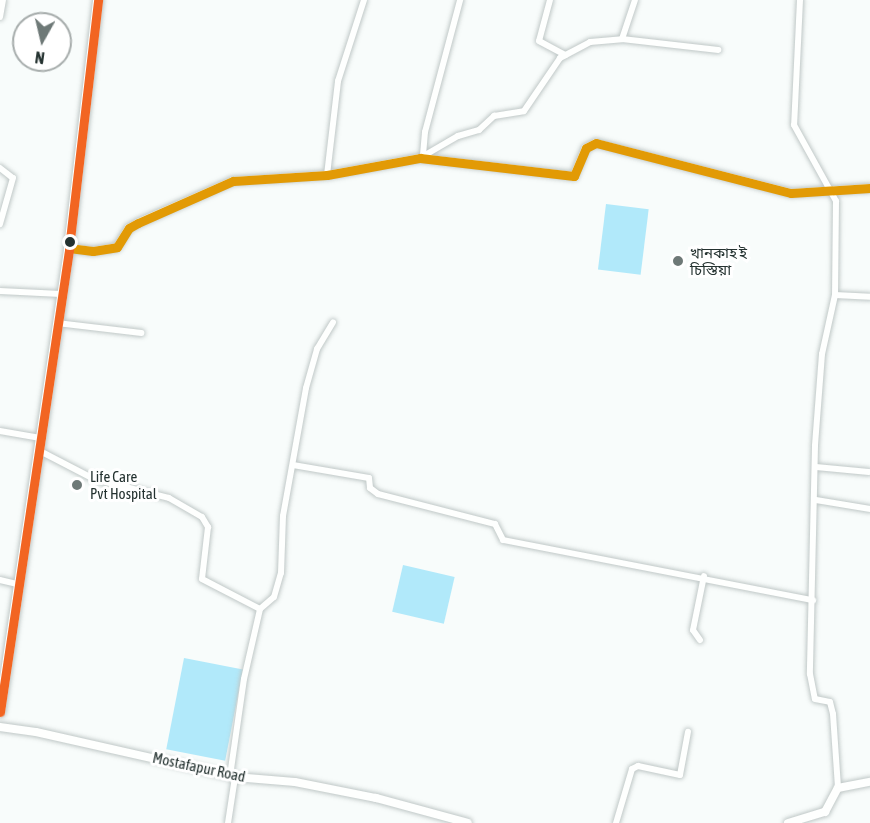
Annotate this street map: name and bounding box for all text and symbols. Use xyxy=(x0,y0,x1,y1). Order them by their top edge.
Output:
north arrow xyxy=(12,12,72,72)
text: N xyxy=(34,48,46,67)
unlabelled marker xyxy=(64,236,76,248)
place label: খানকাহ ই চিস্তিয়া xyxy=(690,243,747,278)
marker: খানকাহ ই চিস্তিয়া xyxy=(671,254,685,268)
place label: Life Care Pvt Hospital xyxy=(90,467,157,502)
marker: Life Care Pvt Hospital xyxy=(68,476,86,494)
street label: Mostafapur Road xyxy=(151,748,247,786)

